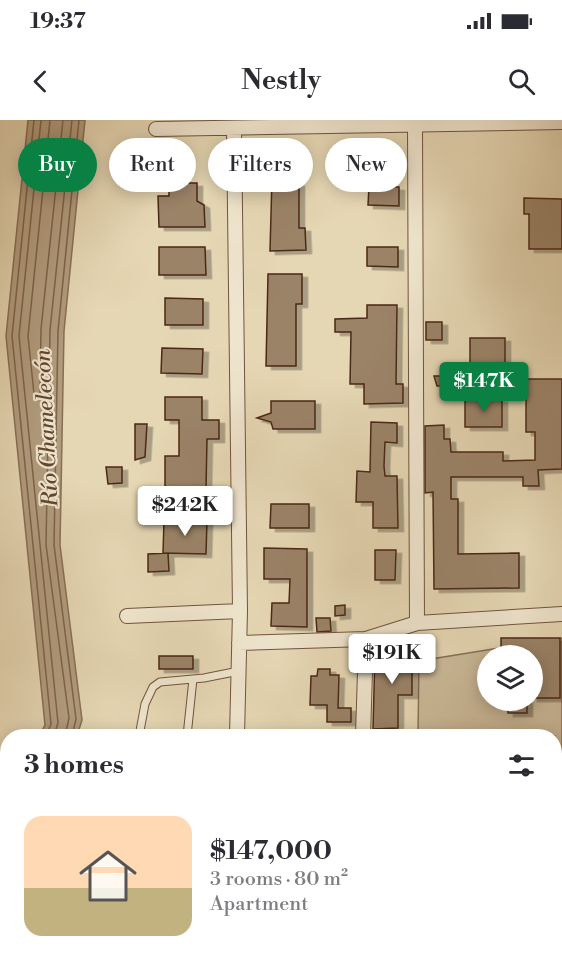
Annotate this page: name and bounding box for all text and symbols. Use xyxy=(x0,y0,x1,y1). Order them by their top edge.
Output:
text: 19:37 xyxy=(30,8,86,35)
text: Nestly xyxy=(241,64,321,98)
icon: back xyxy=(24,65,57,98)
icon: search xyxy=(505,65,538,98)
chip: Buy xyxy=(18,138,97,192)
chip: Rent xyxy=(109,138,196,192)
chip: Filters xyxy=(208,138,313,192)
chip: New xyxy=(325,138,407,192)
water label: Río Chamelecón xyxy=(29,348,65,508)
pin: $147K xyxy=(442,362,526,413)
text: $147K xyxy=(453,369,515,394)
pin: $242K xyxy=(143,486,227,537)
text: $242K xyxy=(152,493,218,518)
pin: $191K xyxy=(350,634,434,685)
text: $191K xyxy=(363,641,421,666)
map controls xyxy=(477,645,543,711)
button: layers xyxy=(477,645,543,711)
text: 3 homes xyxy=(24,749,124,781)
icon: filters xyxy=(505,749,538,782)
text: $147,000 xyxy=(210,835,332,867)
icon: home xyxy=(72,840,144,912)
text: 3 rooms · 80 m² xyxy=(210,867,348,892)
text: Apartment xyxy=(210,892,308,917)

